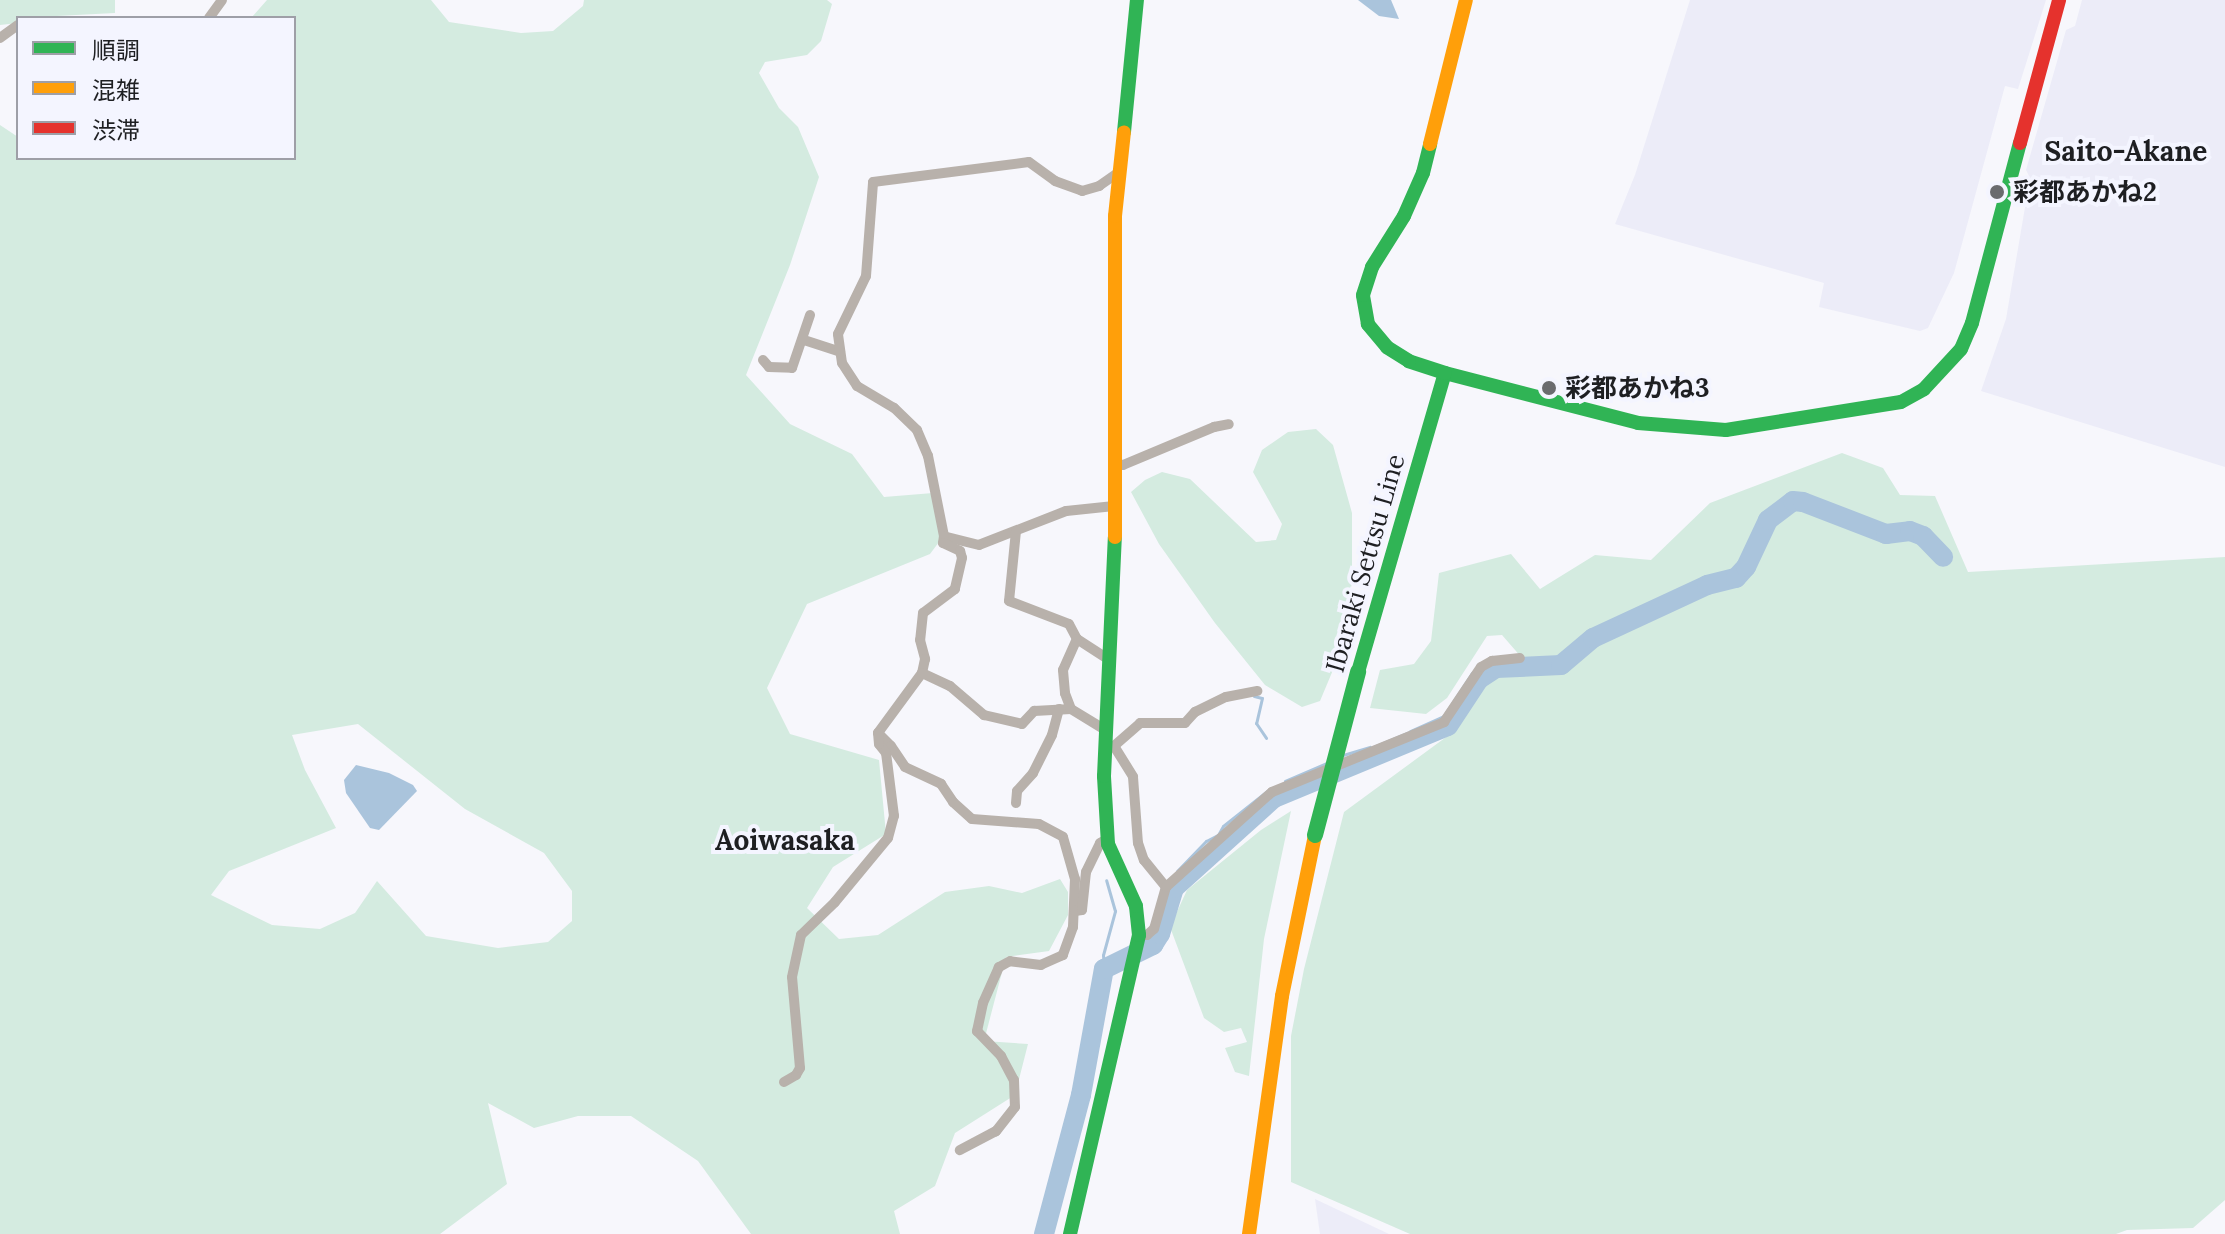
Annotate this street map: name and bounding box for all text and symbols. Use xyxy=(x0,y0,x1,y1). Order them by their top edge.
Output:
legend xyxy=(16,16,296,160)
text: 順調 xyxy=(92,35,140,66)
text: 混雑 xyxy=(92,75,140,106)
text: 渋滞 xyxy=(92,115,140,146)
district label: Saito-Akane xyxy=(2045,134,2207,168)
place label: 彩都あかね2 xyxy=(2013,176,2157,208)
marker: 彩都あかね2 xyxy=(1988,183,2006,201)
place label: 彩都あかね3 xyxy=(1565,372,1710,404)
marker: 彩都あかね3 xyxy=(1540,379,1558,397)
street label: Ibaraki Settsu Line xyxy=(1319,450,1411,676)
district label: Aoiwasaka xyxy=(715,823,855,857)

